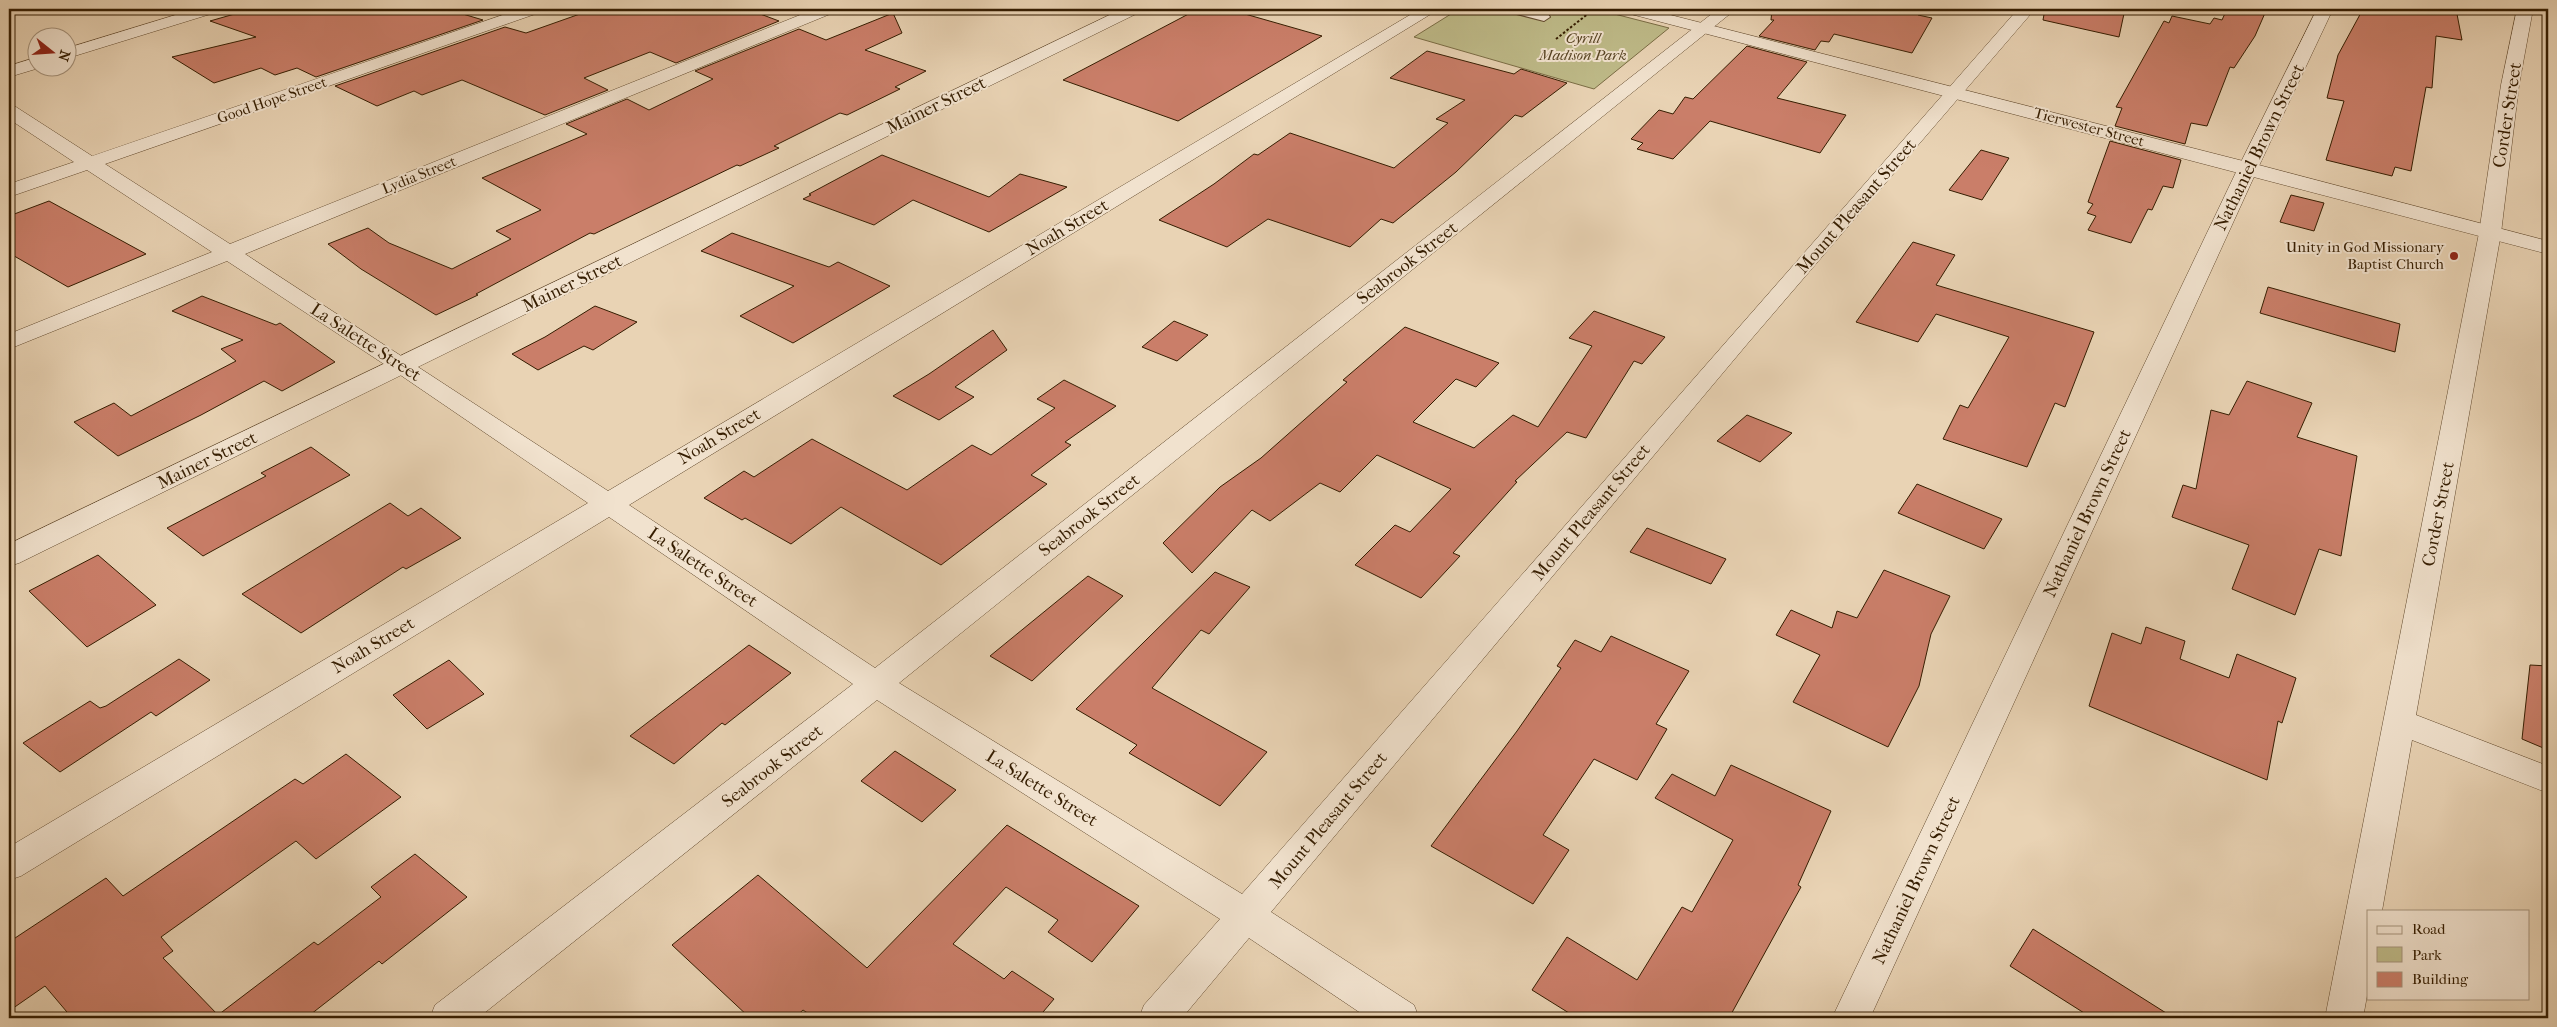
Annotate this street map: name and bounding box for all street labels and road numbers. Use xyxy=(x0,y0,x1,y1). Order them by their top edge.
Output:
street label: Nathaniel Brown Street xyxy=(2210,60,2309,234)
street label: Corder Street xyxy=(2489,60,2526,169)
street label: Mainer Street xyxy=(883,72,990,139)
street label: Good Hope Street xyxy=(215,73,330,127)
street label: Tierwester Street xyxy=(2032,104,2147,151)
street label: Mount Pleasant Street xyxy=(1792,134,1921,278)
street label: Lydia Street xyxy=(379,152,459,198)
street label: Noah Street xyxy=(1022,194,1113,260)
street label: Seabrook Street xyxy=(1353,217,1462,309)
street label: Mainer Street xyxy=(519,250,626,317)
street label: La Salette Street xyxy=(307,299,425,386)
street label: Noah Street xyxy=(674,403,765,469)
street label: Nathaniel Brown Street xyxy=(2039,425,2136,601)
street label: Mainer Street xyxy=(154,427,261,494)
street label: Mount Pleasant Street xyxy=(1528,439,1655,585)
street label: Corder Street xyxy=(2418,459,2459,568)
street label: Seabrook Street xyxy=(1035,469,1144,561)
street label: La Salette Street xyxy=(644,523,762,612)
street label: Noah Street xyxy=(328,612,419,678)
street label: Seabrook Street xyxy=(718,720,827,812)
street label: La Salette Street xyxy=(982,746,1102,831)
street label: Mount Pleasant Street xyxy=(1265,747,1392,893)
street label: Nathaniel Brown Street xyxy=(1868,792,1965,968)

